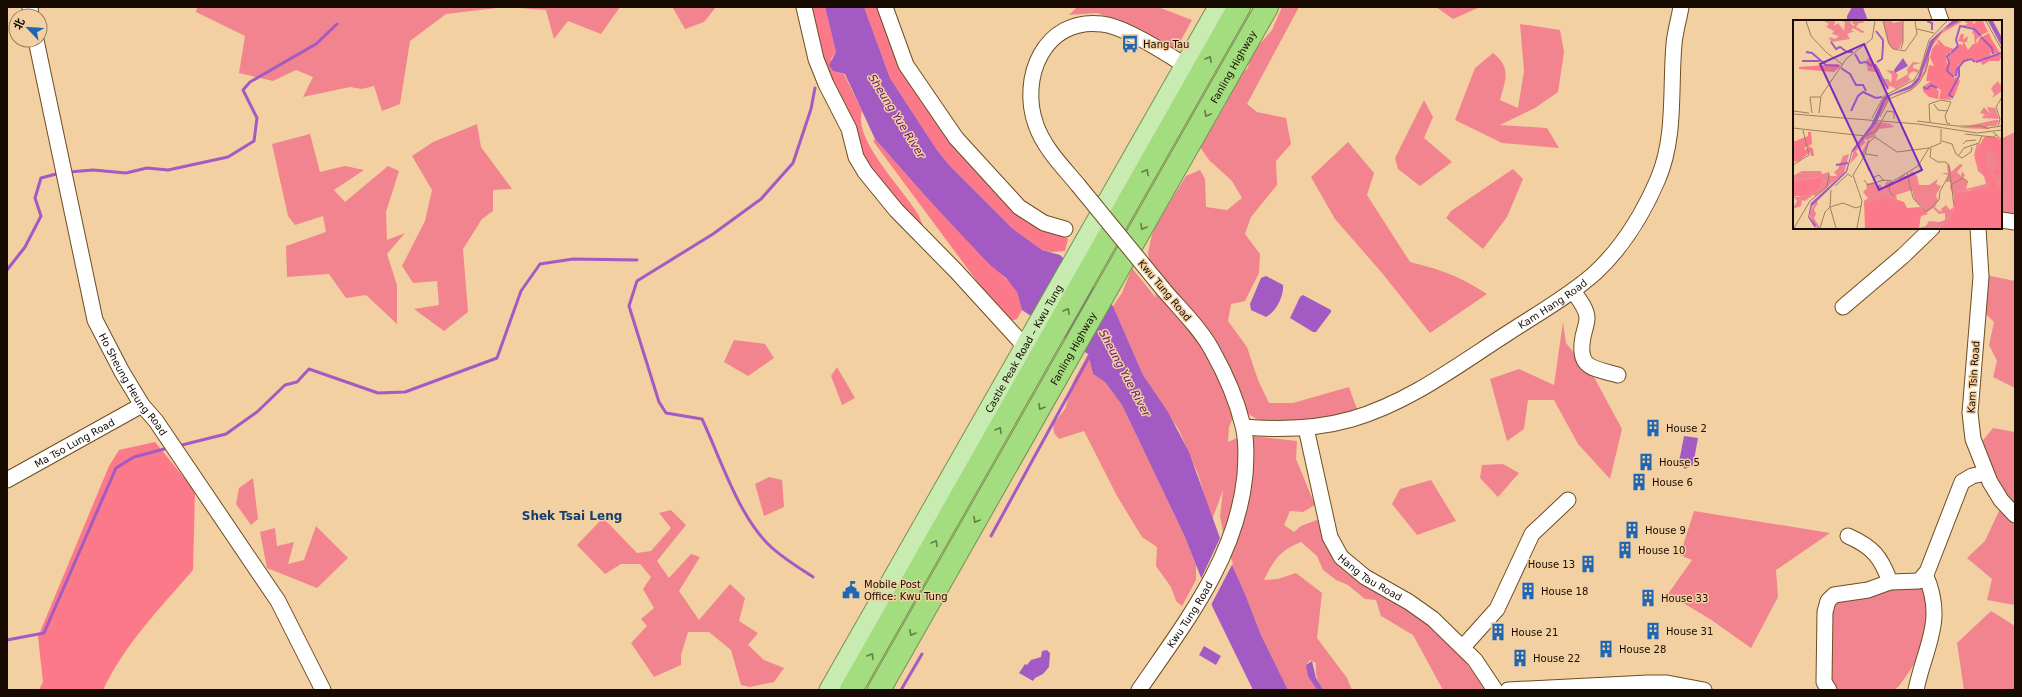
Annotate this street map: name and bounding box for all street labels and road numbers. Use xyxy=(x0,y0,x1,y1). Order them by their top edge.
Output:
street label: Fanling Highway xyxy=(1209,28,1259,105)
street label: Kwu Tung Road xyxy=(1136,258,1193,323)
street label: Kam Hang Road xyxy=(1516,277,1589,331)
street label: Castle Peak Road – Kwu Tung xyxy=(983,283,1065,415)
street label: Fanling Highway xyxy=(1049,310,1099,387)
street label: Ho Sheung Heung Road xyxy=(97,331,169,438)
street label: Kam Tsin Road xyxy=(1965,340,1982,414)
street label: Ma Tso Lung Road xyxy=(33,416,116,470)
street label: Hang Tau Road xyxy=(1336,552,1404,603)
street label: Kwu Tung Road xyxy=(1165,580,1215,650)

